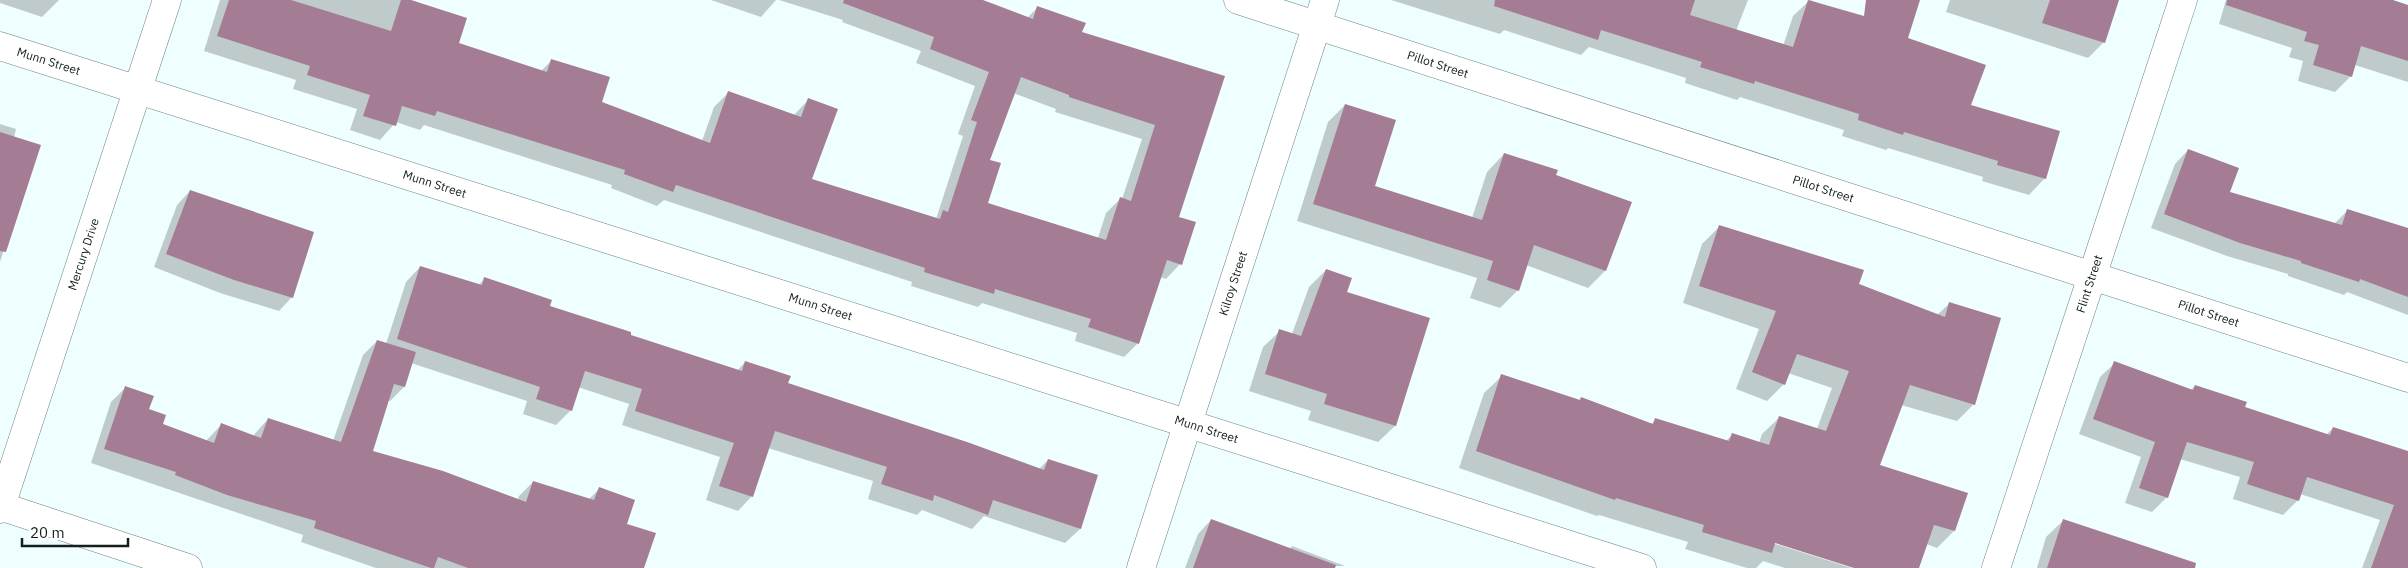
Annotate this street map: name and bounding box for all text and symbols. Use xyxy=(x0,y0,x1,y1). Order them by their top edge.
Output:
street label: Munn Street xyxy=(15,44,82,78)
street label: Pillot Street xyxy=(1405,47,1471,81)
street label: Munn Street xyxy=(401,167,468,201)
street label: Pillot Street xyxy=(1791,172,1856,205)
street label: Mercury Drive xyxy=(64,216,102,292)
street label: Kilroy Street xyxy=(1215,249,1250,317)
street label: Flint Street xyxy=(2073,253,2106,315)
street label: Munn Street xyxy=(787,289,854,324)
street label: Pillot Street xyxy=(2176,296,2241,330)
street label: Munn Street xyxy=(1173,412,1240,446)
scale bar xyxy=(22,516,129,548)
text: 20 m xyxy=(30,523,65,542)

